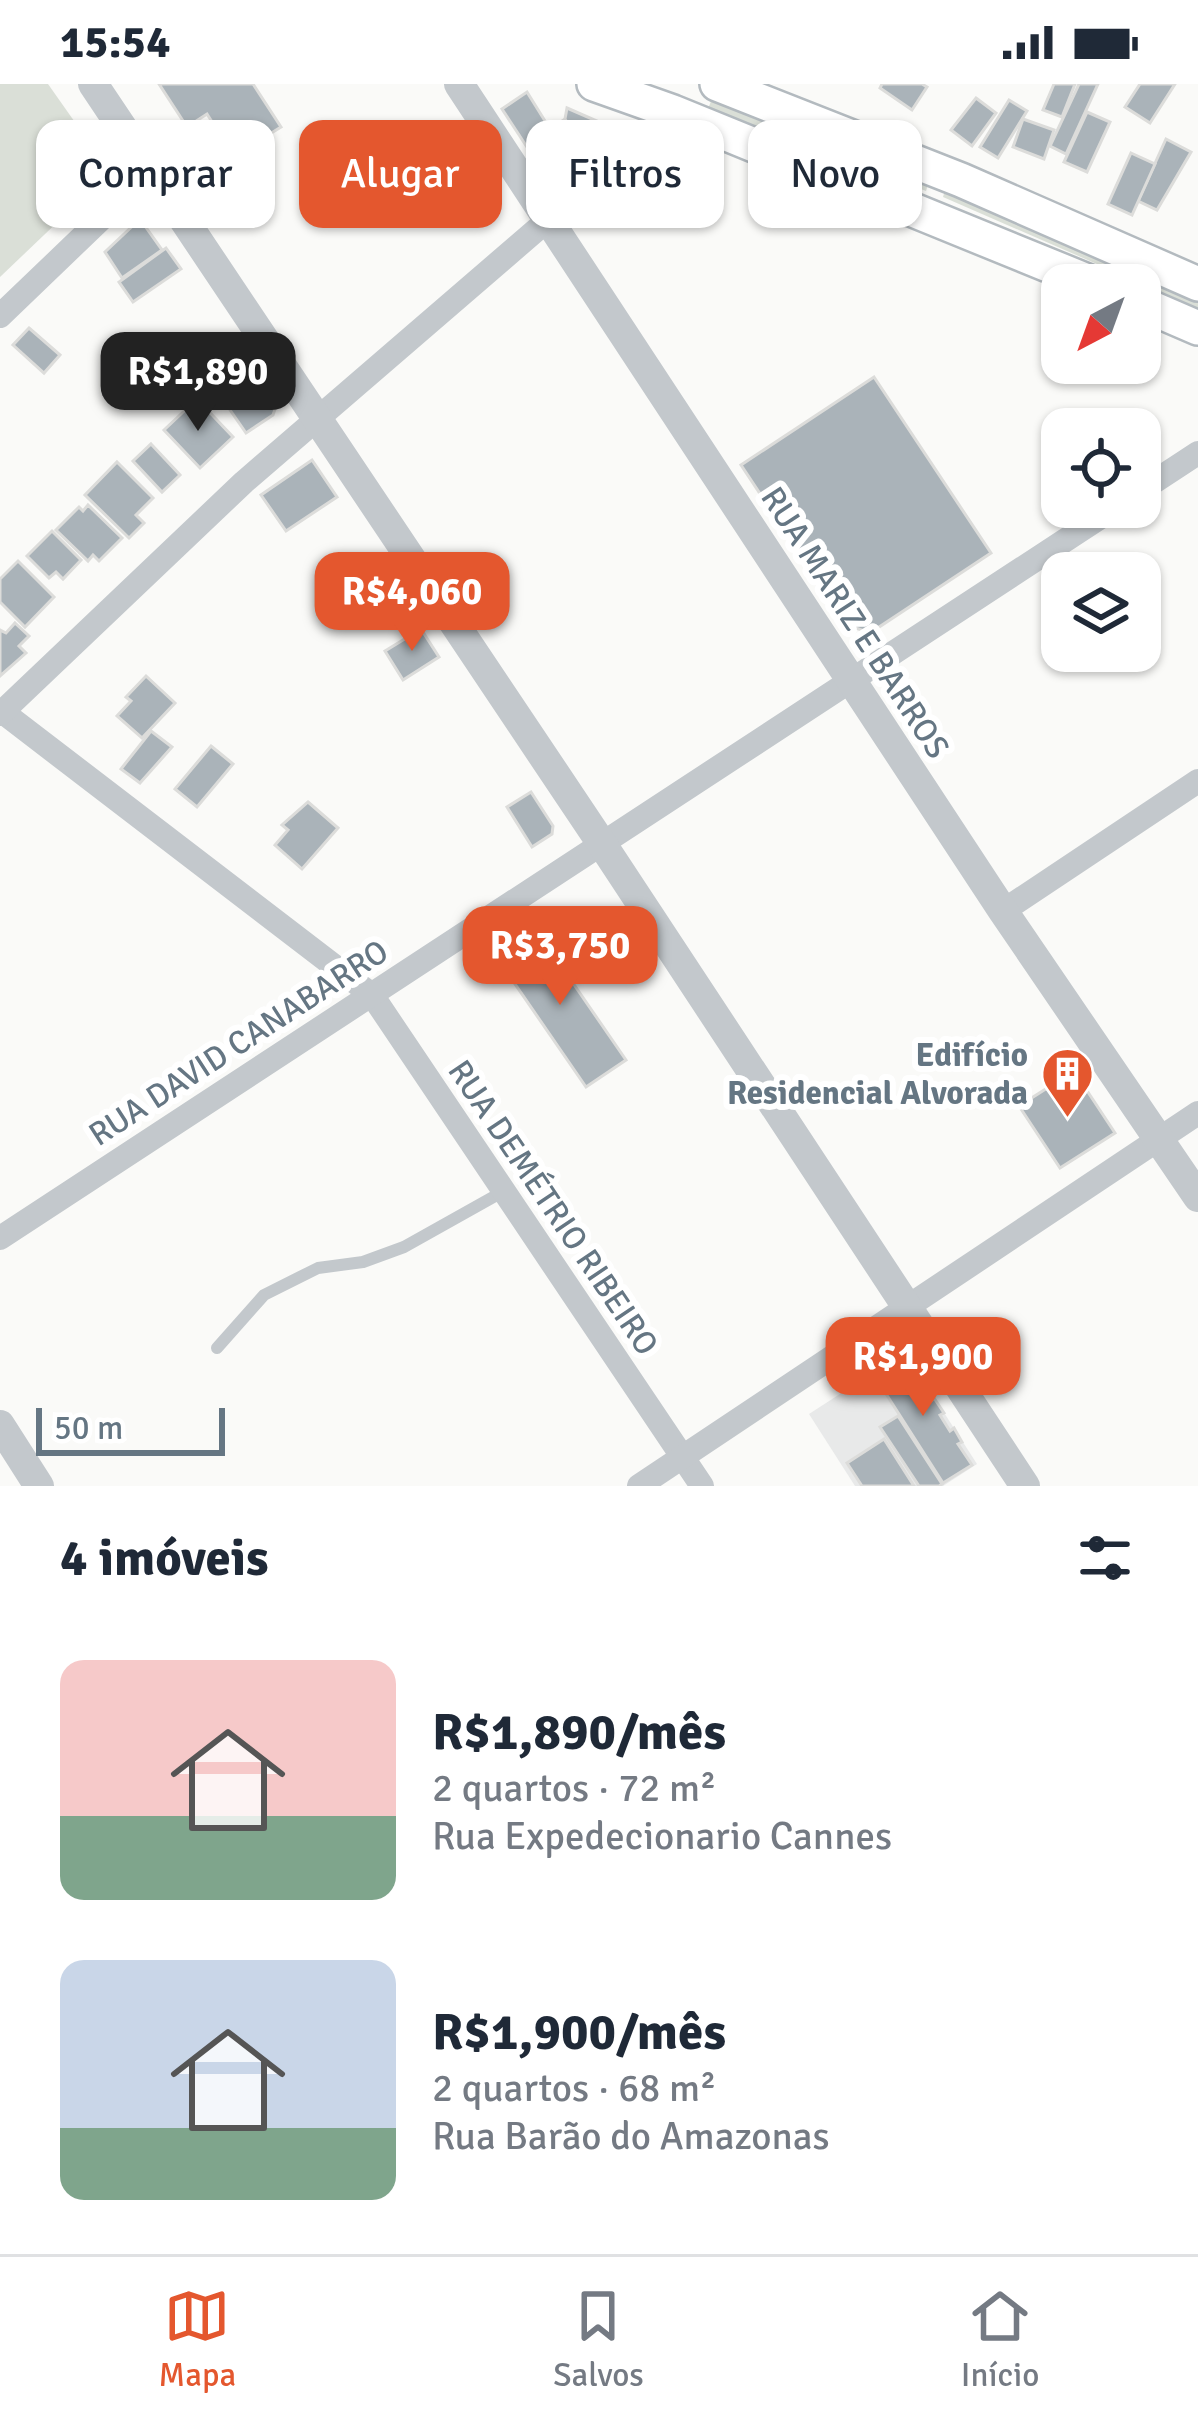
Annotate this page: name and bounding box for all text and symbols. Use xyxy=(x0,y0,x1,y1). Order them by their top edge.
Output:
text: 15:54 xyxy=(60,15,170,70)
chip: Comprar xyxy=(36,120,275,228)
chip: Alugar xyxy=(299,120,502,228)
chip: Filtros xyxy=(526,120,724,228)
chip: Novo xyxy=(748,120,922,228)
north arrow xyxy=(1041,264,1161,384)
map controls xyxy=(1041,264,1161,672)
pin: R$1,890 xyxy=(87,332,309,434)
text: R$1,890 xyxy=(128,347,268,395)
button: locate xyxy=(1041,408,1161,528)
street label: RUA MARIZ E BARROS xyxy=(752,479,958,766)
pin: R$4,060 xyxy=(301,552,523,654)
button: layers xyxy=(1041,552,1161,672)
text: R$4,060 xyxy=(342,567,482,615)
pin: R$3,750 xyxy=(449,906,671,1008)
text: R$3,750 xyxy=(490,921,630,969)
street label: RUA DAVID CANABARRO xyxy=(81,931,396,1155)
place label: Edifício Residencial Alvorada xyxy=(727,1035,1028,1114)
building icon: Edifício Residencial Alvorada xyxy=(1039,1045,1095,1119)
street label: RUA DEMÉTRIO RIBEIRO xyxy=(439,1052,667,1363)
pin: R$1,900 xyxy=(812,1317,1034,1419)
text: R$1,900 xyxy=(853,1332,993,1380)
scale bar xyxy=(36,1402,225,1455)
text: 50 m xyxy=(54,1408,123,1449)
icon: filters xyxy=(1072,1525,1138,1591)
text: 4 imóveis xyxy=(60,1527,269,1590)
text: R$1,890/mês xyxy=(432,1701,726,1764)
icon: home xyxy=(156,1708,300,1852)
text: 2 quartos · 72 m² xyxy=(432,1764,716,1812)
text: Rua Expedecionario Cannes xyxy=(432,1812,892,1860)
text: R$1,900/mês xyxy=(432,2001,726,2064)
icon: home xyxy=(156,2008,300,2152)
text: 2 quartos · 68 m² xyxy=(432,2064,716,2112)
text: Rua Barão do Amazonas xyxy=(432,2112,830,2160)
tab: Mapa xyxy=(159,2283,236,2396)
tab: Salvos xyxy=(553,2283,644,2396)
tab: Início xyxy=(961,2283,1039,2396)

